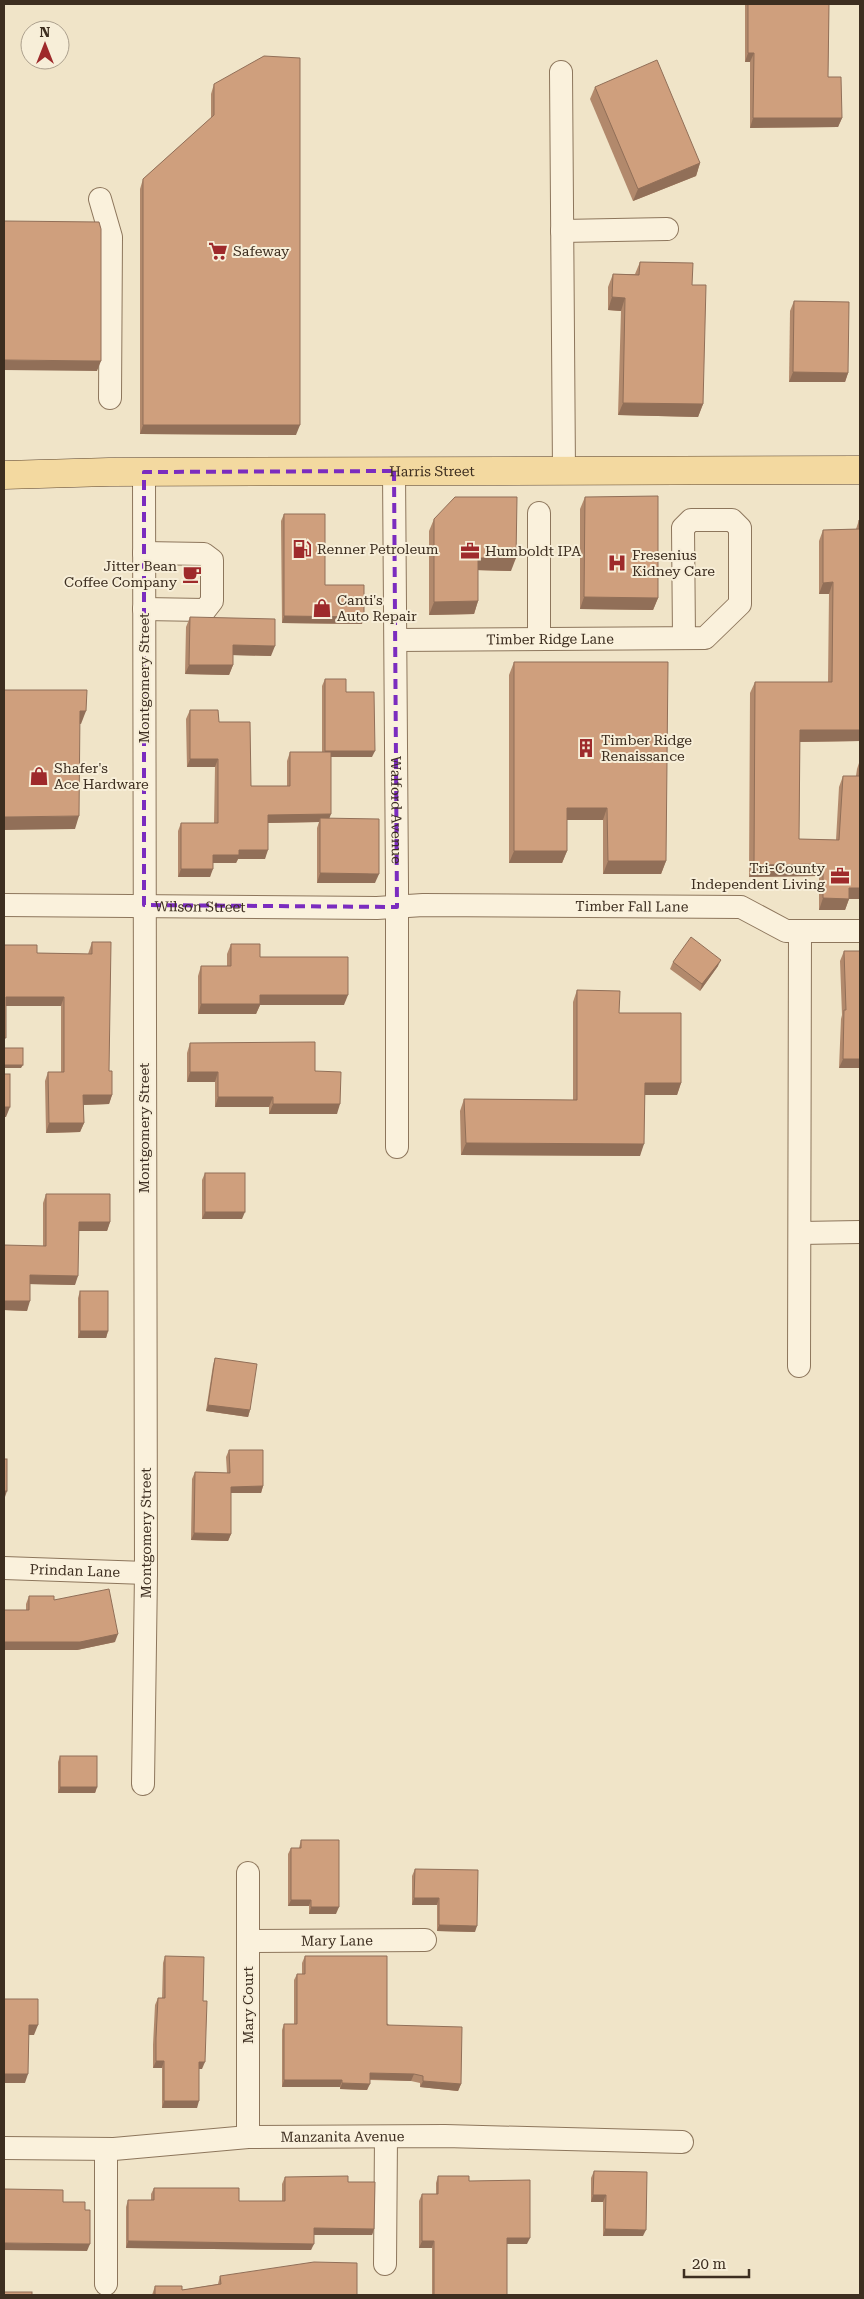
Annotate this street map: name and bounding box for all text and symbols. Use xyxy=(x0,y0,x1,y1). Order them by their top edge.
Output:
north arrow xyxy=(20,20,70,70)
text: N xyxy=(40,24,51,40)
supermarket icon: Safeway xyxy=(207,240,229,262)
place label: Safeway xyxy=(233,243,290,259)
street label: Harris Street xyxy=(389,463,475,479)
fuel station icon: Renner Petroleum xyxy=(291,538,313,560)
office icon: Humboldt IPA xyxy=(459,540,481,562)
place label: Renner Petroleum xyxy=(317,541,439,557)
place label: Humboldt IPA xyxy=(485,543,581,559)
place label: Fresenius Kidney Care xyxy=(632,547,715,579)
hospital icon: Fresenius Kidney Care xyxy=(606,552,628,574)
place label: Jitter Bean Coffee Company xyxy=(64,558,178,590)
cafe icon: Jitter Bean Coffee Company xyxy=(181,563,203,585)
place label: Canti's Auto Repair xyxy=(337,592,417,624)
shop icon: Canti's Auto Repair xyxy=(311,597,333,619)
street label: Montgomery Street xyxy=(136,613,152,743)
street label: Timber Ridge Lane xyxy=(486,631,614,647)
place label: Timber Ridge Renaissance xyxy=(601,732,692,764)
building icon: Timber Ridge Renaissance xyxy=(575,737,597,759)
street label: Walford Avenue xyxy=(388,756,405,864)
place label: Shafer's Ace Hardware xyxy=(54,760,149,792)
shop icon: Shafer's Ace Hardware xyxy=(28,765,50,787)
place label: Tri-County Independent Living xyxy=(691,860,826,892)
office icon: Tri-County Independent Living xyxy=(829,865,851,887)
street label: Wilson Street xyxy=(154,898,246,915)
street label: Timber Fall Lane xyxy=(575,898,689,915)
street label: Montgomery Street xyxy=(136,1063,152,1193)
street label: Montgomery Street xyxy=(138,1468,154,1599)
street label: Prindan Lane xyxy=(29,1561,121,1580)
street label: Mary Lane xyxy=(301,1932,373,1949)
street label: Mary Court xyxy=(240,1966,256,2044)
street label: Manzanita Avenue xyxy=(280,2128,405,2145)
scale bar xyxy=(684,2246,749,2278)
text: 20 m xyxy=(692,2255,727,2273)

